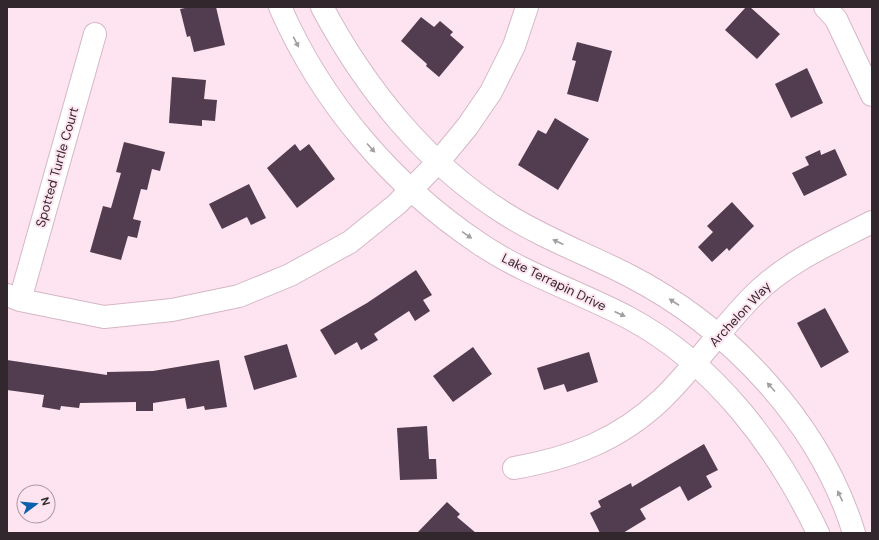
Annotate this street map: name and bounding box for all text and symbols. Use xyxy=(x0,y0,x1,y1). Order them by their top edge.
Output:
one-way arrow xyxy=(293,36,300,48)
street label: Spotted Turtle Court xyxy=(32,105,82,229)
one-way arrow xyxy=(366,143,375,154)
one-way arrow xyxy=(462,231,472,239)
one-way arrow xyxy=(553,239,564,245)
street label: Lake Terrapin Drive xyxy=(499,249,609,315)
street label: Archelon Way xyxy=(705,278,775,350)
one-way arrow xyxy=(668,298,679,305)
one-way arrow xyxy=(614,311,625,317)
one-way arrow xyxy=(767,381,776,392)
north arrow xyxy=(16,484,56,524)
one-way arrow xyxy=(837,491,843,502)
text: N xyxy=(38,495,53,507)

